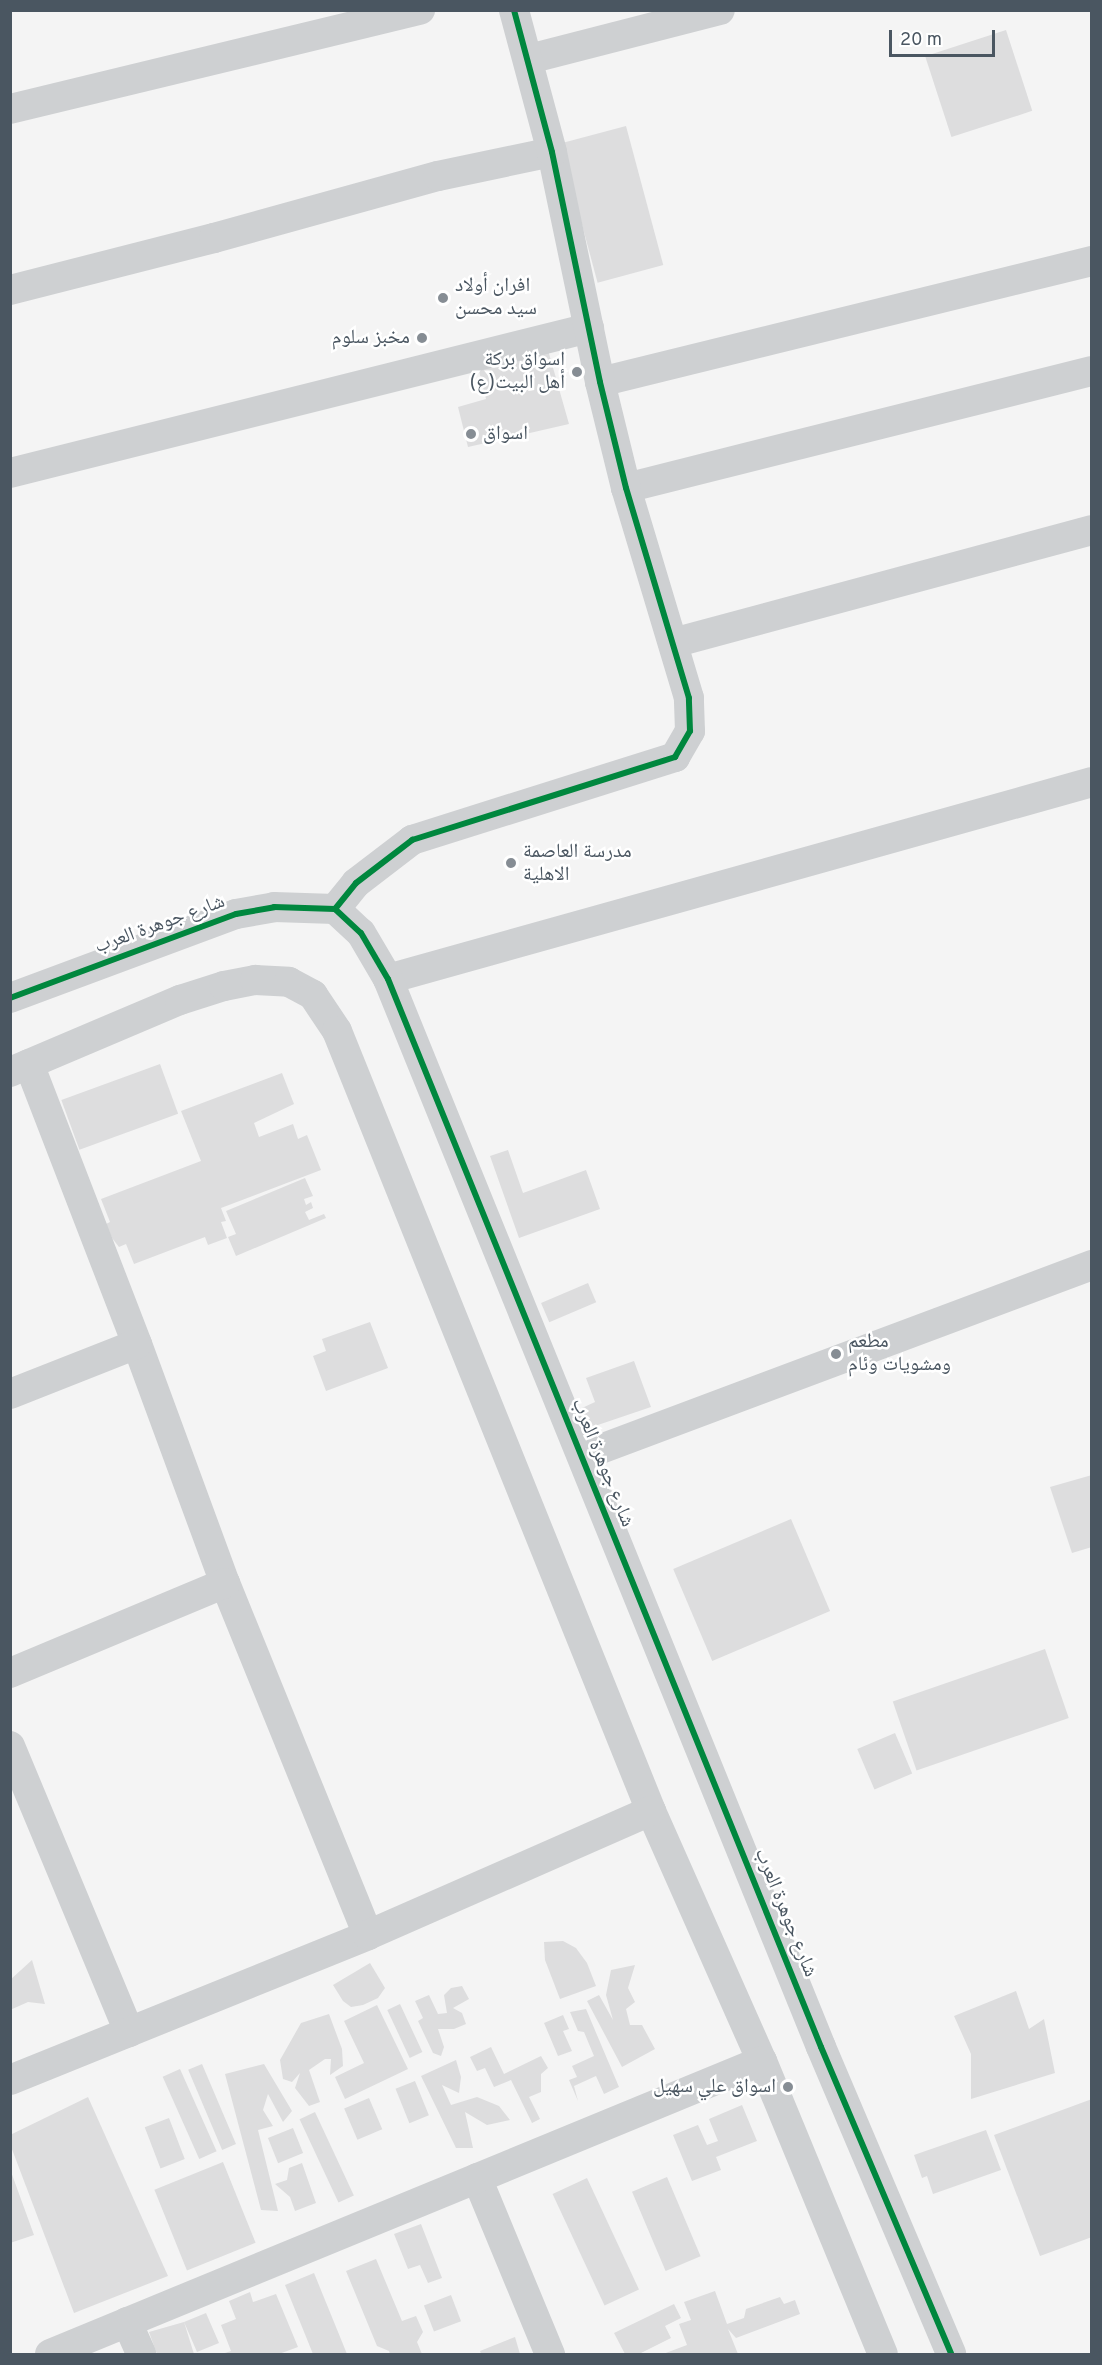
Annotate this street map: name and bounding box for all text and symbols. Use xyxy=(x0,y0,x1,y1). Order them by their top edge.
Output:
scale bar xyxy=(892,18,998,56)
text: 20 m xyxy=(900,29,942,52)
place label: افران أولاد سيد محسن xyxy=(455,274,537,321)
marker: افران أولاد سيد محسن xyxy=(436,291,450,305)
place label: مخبز سلوم xyxy=(332,326,410,350)
marker: مخبز سلوم xyxy=(415,331,429,345)
place label: اسواق بركة أهل البيت(ع) xyxy=(469,348,565,395)
marker: اسواق بركة أهل البيت(ع) xyxy=(570,365,584,379)
place label: اسواق xyxy=(483,422,528,446)
marker: اسواق xyxy=(464,427,478,441)
place label: مدرسة العاصمة الاهلية xyxy=(523,840,632,887)
marker: مدرسة العاصمة الاهلية xyxy=(504,856,518,870)
street label: شارع جوهرة العرب xyxy=(92,890,228,960)
place label: مطعم ومشويات وئام xyxy=(848,1330,951,1377)
marker: مطعم ومشويات وئام xyxy=(829,1347,843,1361)
street label: شارع جوهرة العرب xyxy=(565,1395,639,1531)
street label: شارع جوهرة العرب xyxy=(748,1845,822,1981)
place label: اسواق علي سهيل xyxy=(653,2075,776,2099)
marker: اسواق علي سهيل xyxy=(781,2080,795,2094)

